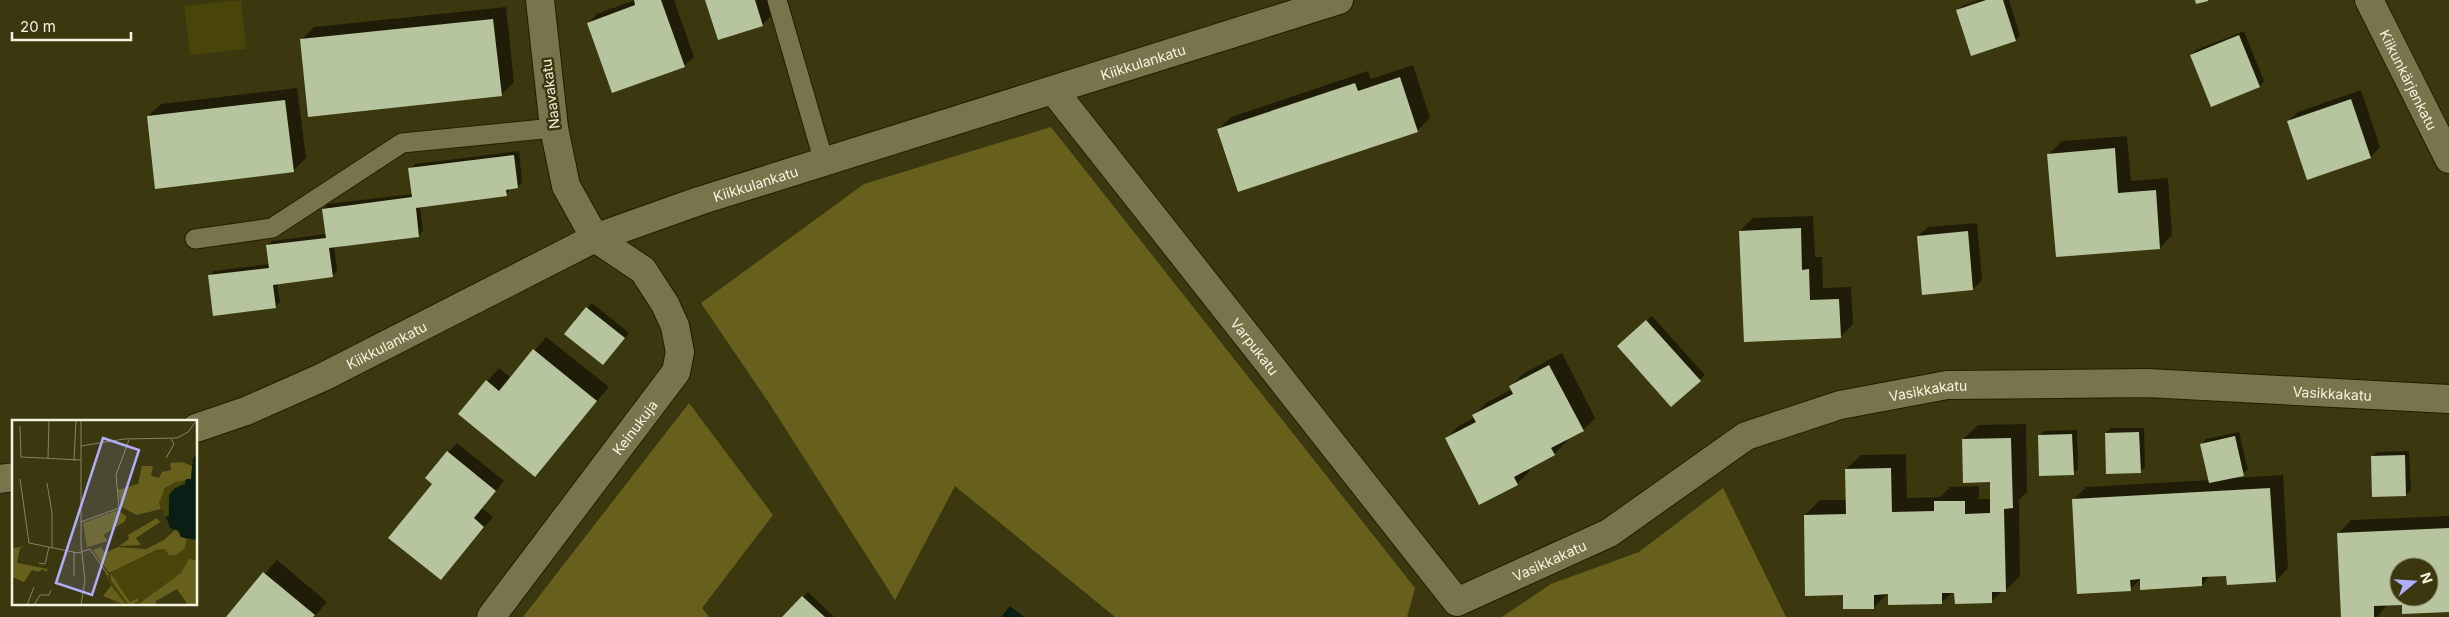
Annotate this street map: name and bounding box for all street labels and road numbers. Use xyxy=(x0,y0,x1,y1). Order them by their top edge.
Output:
street label: Kiikunkärjenkatu xyxy=(2377,27,2441,132)
street label: Kiikkulankatu xyxy=(1098,40,1187,83)
street label: Naavakatu xyxy=(537,58,563,130)
street label: Kiikkulankatu xyxy=(711,162,800,205)
street label: Varpukatu xyxy=(1228,314,1283,378)
street label: Kiikkulankatu xyxy=(343,317,429,372)
street label: Vasikkakatu xyxy=(1887,376,1967,404)
street label: Vasikkakatu xyxy=(2292,382,2372,403)
street label: Keinukuja xyxy=(608,396,661,458)
street label: Vasikkakatu xyxy=(1510,536,1589,584)

